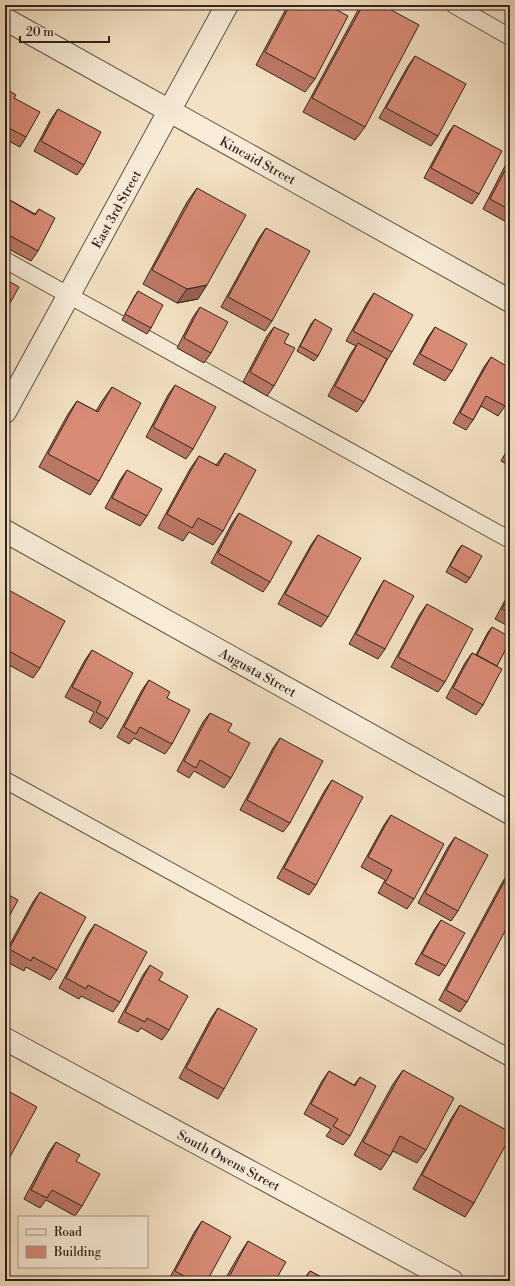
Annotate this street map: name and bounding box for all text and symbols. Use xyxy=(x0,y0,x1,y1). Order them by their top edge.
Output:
scale bar xyxy=(20,18,109,44)
text: 20 m xyxy=(26,25,54,40)
street label: Kincaid Street xyxy=(217,133,299,189)
street label: East 3rd Street xyxy=(89,167,145,251)
street label: Augusta Street xyxy=(215,645,299,701)
street label: South Owens Street xyxy=(174,1127,283,1195)
legend xyxy=(18,1216,148,1268)
text: Road xyxy=(54,1225,82,1240)
text: Building xyxy=(53,1245,102,1260)

